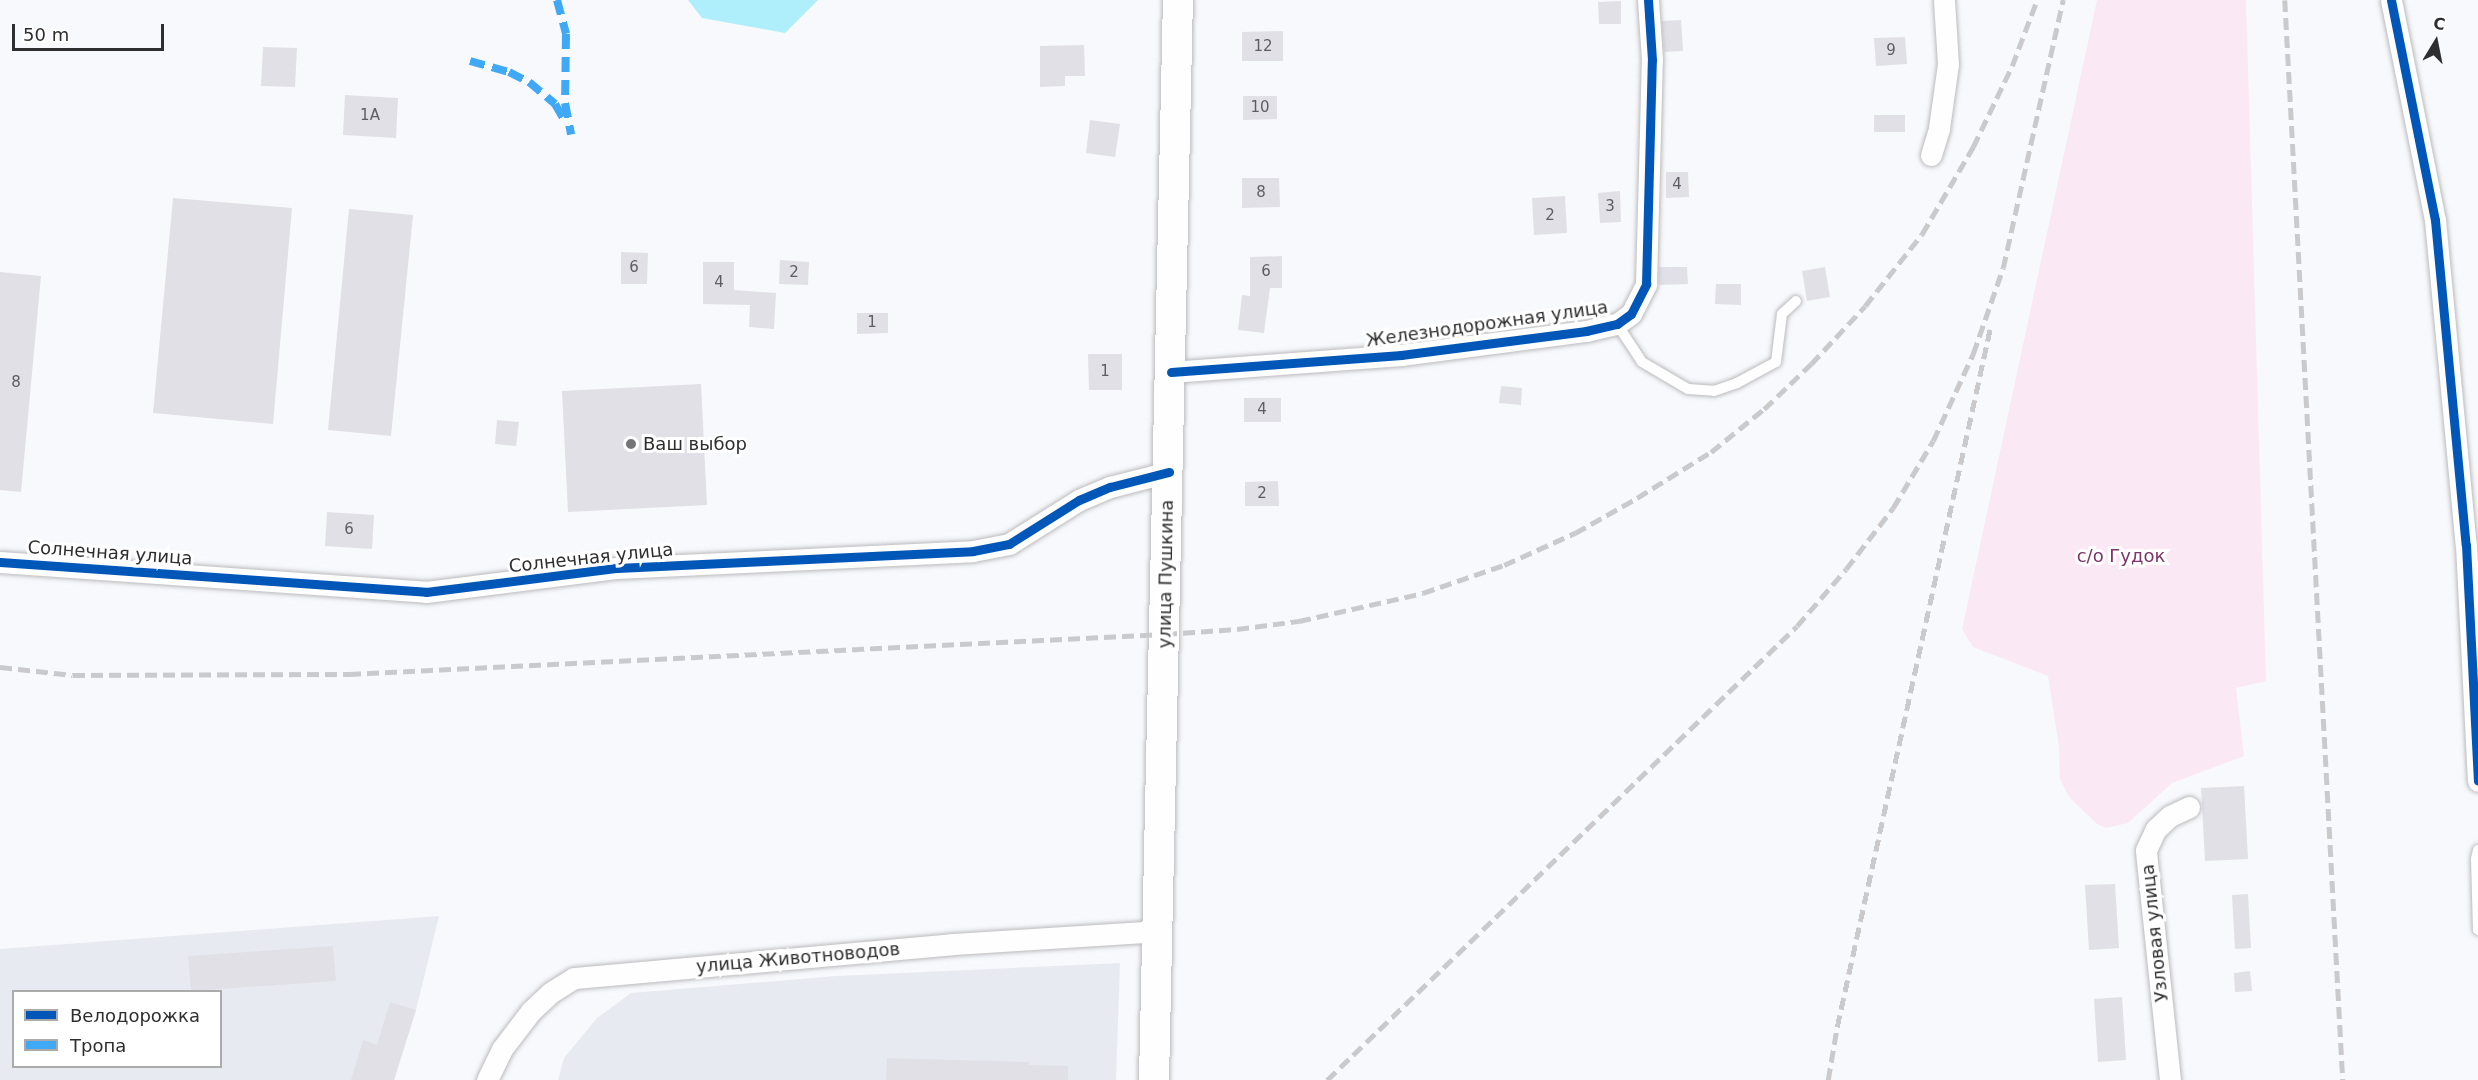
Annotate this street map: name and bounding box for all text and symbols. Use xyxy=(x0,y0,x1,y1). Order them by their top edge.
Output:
scale bar xyxy=(15,12,166,50)
north arrow xyxy=(2406,12,2466,72)
text: С xyxy=(2432,13,2447,34)
text: 50 m xyxy=(23,24,69,45)
house number: 12 xyxy=(1253,38,1273,56)
house number: 9 xyxy=(1886,42,1896,60)
house number: 10 xyxy=(1250,99,1270,117)
house number: 1А xyxy=(360,107,380,125)
house number: 4 xyxy=(1672,176,1682,194)
house number: 8 xyxy=(1256,184,1266,202)
house number: 3 xyxy=(1605,198,1615,216)
house number: 2 xyxy=(1545,207,1555,225)
house number: 6 xyxy=(629,259,639,277)
house number: 6 xyxy=(1261,263,1271,281)
house number: 2 xyxy=(789,264,799,282)
house number: 4 xyxy=(714,274,724,292)
street label: Железнодорожная улица xyxy=(1365,296,1609,352)
house number: 1 xyxy=(867,314,877,332)
house number: 1 xyxy=(1100,363,1110,381)
house number: 8 xyxy=(11,374,21,392)
house number: 4 xyxy=(1257,401,1267,419)
place label: Ваш выбор xyxy=(643,433,747,455)
marker: Ваш выбор xyxy=(624,437,638,451)
house number: 2 xyxy=(1257,485,1267,503)
street label: улица Пушкина xyxy=(1154,499,1178,649)
house number: 6 xyxy=(344,521,354,539)
street label: Солнечная улица xyxy=(27,536,193,570)
street label: Солнечная улица xyxy=(508,539,674,577)
park label: с/о Гудок xyxy=(2077,545,2165,567)
street label: Узловая улица xyxy=(2137,863,2173,1003)
street label: улица Животноводов xyxy=(695,938,901,978)
legend xyxy=(12,990,222,1068)
text: Велодорожка xyxy=(70,1005,200,1026)
text: Тропа xyxy=(70,1035,126,1056)

